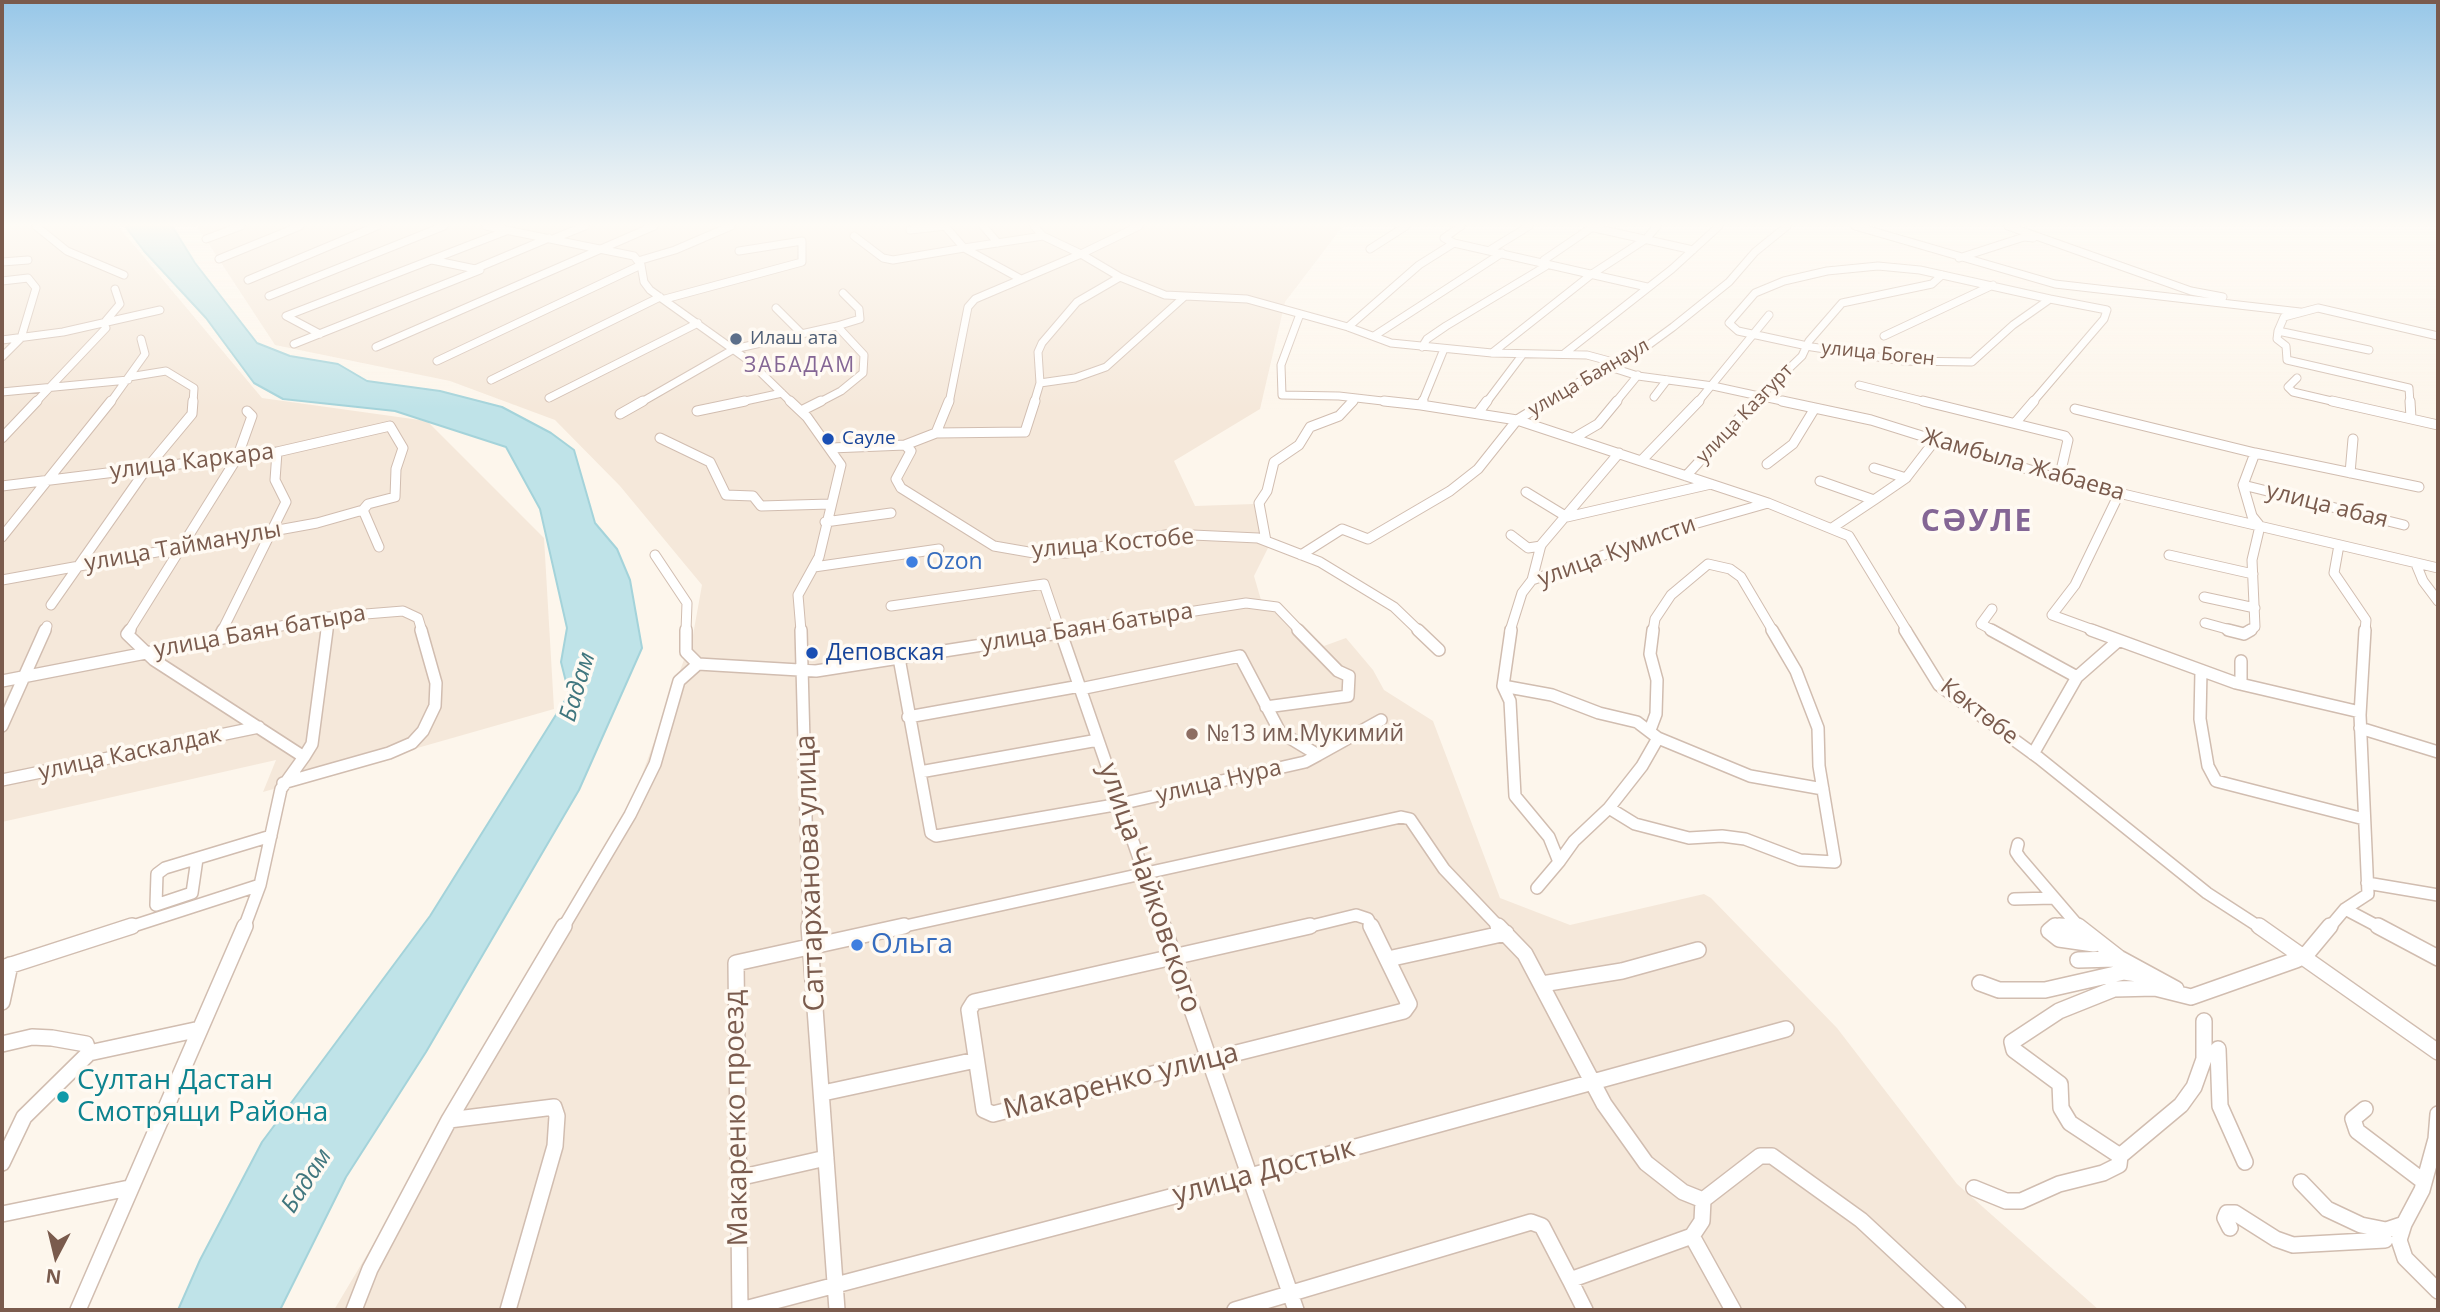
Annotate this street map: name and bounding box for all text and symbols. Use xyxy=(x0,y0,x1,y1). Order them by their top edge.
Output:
place label: Илаш ата xyxy=(750,328,838,350)
marker: Илаш ата xyxy=(728,331,744,347)
street label: улица Баянаул xyxy=(1525,334,1653,422)
street label: улица Боген xyxy=(1820,337,1936,371)
district label: ЗАБАДАМ xyxy=(745,353,855,379)
street label: улица Казгурт xyxy=(1692,360,1798,468)
street label: Жамбыла Жабаева xyxy=(1918,423,2128,507)
place label: Сауле xyxy=(842,428,896,450)
marker: Сауле xyxy=(820,431,836,447)
street label: улица Каркара xyxy=(109,438,275,486)
street label: улица абая xyxy=(2263,478,2391,534)
district label: СӘУЛЕ xyxy=(1921,504,2033,540)
street label: улица Кумисти xyxy=(1534,511,1700,593)
street label: улица Тайманулы xyxy=(83,516,283,578)
street label: улица Костобе xyxy=(1031,523,1195,565)
place label: Ozon xyxy=(926,548,983,576)
marker: Ozon xyxy=(904,554,920,570)
street label: улица Баян батыра xyxy=(979,598,1195,658)
street label: улица Баян батыра xyxy=(152,600,368,664)
place label: Деповская xyxy=(826,639,944,667)
marker: Деповская xyxy=(804,645,820,661)
water label: Бадам xyxy=(554,649,602,725)
street label: Көктөбе xyxy=(1935,673,2023,751)
place label: №13 им.Мукимий xyxy=(1206,720,1404,748)
street label: улица Каскалдак xyxy=(36,721,224,787)
marker: №13 им.Мукимий xyxy=(1184,726,1200,742)
street label: Саттарханова улица xyxy=(789,734,833,1012)
street label: улица Нура xyxy=(1154,754,1284,810)
street label: улица Чайковского xyxy=(1090,759,1208,1017)
place label: Ольга xyxy=(871,928,953,962)
marker: Ольга xyxy=(849,937,865,953)
street label: Макаренко проезд xyxy=(718,989,756,1247)
street label: Макаренко улица xyxy=(1000,1037,1242,1127)
place label: Султан Дастан Смотрящи Района xyxy=(77,1064,328,1130)
marker: Султан Дастан Смотрящи Района xyxy=(55,1089,71,1105)
street label: улица Достык xyxy=(1169,1132,1359,1212)
water label: Бадам xyxy=(276,1143,338,1219)
north arrow xyxy=(21,1221,91,1291)
text: N xyxy=(44,1263,63,1291)

